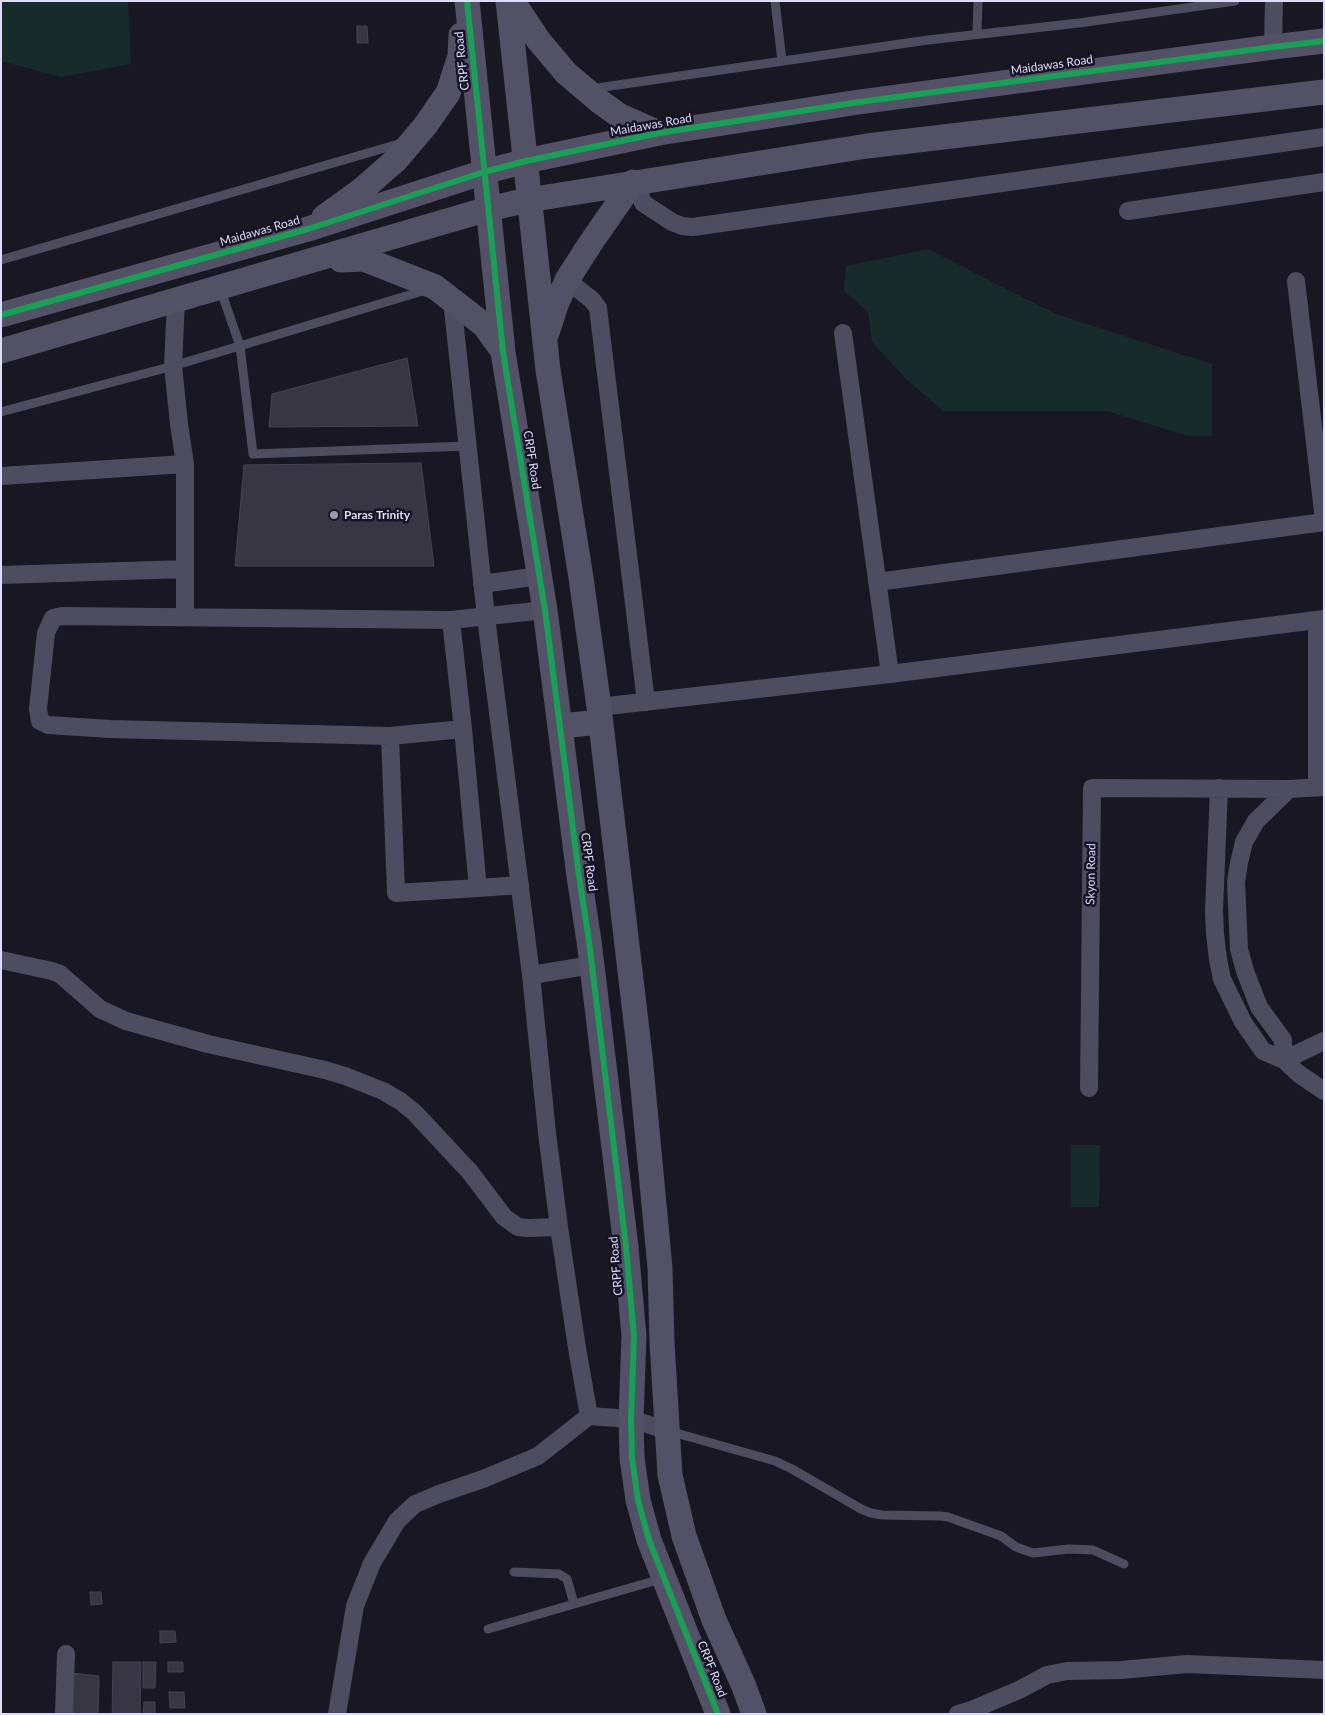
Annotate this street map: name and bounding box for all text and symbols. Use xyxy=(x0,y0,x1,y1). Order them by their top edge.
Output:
street label: CRPF Road xyxy=(452,31,472,91)
street label: Maidawas Road xyxy=(1010,52,1094,78)
street label: Maidawas Road xyxy=(609,111,693,139)
street label: Maidawas Road xyxy=(218,213,302,249)
street label: CRPF Road xyxy=(520,430,544,490)
place label: Paras Trinity xyxy=(344,508,410,522)
marker: Paras Trinity xyxy=(328,509,340,521)
street label: CRPF Road xyxy=(578,832,600,892)
street label: Skyon Road xyxy=(1083,843,1099,905)
street label: CRPF Road xyxy=(606,1236,626,1296)
street label: CRPF Road xyxy=(694,1639,730,1699)

